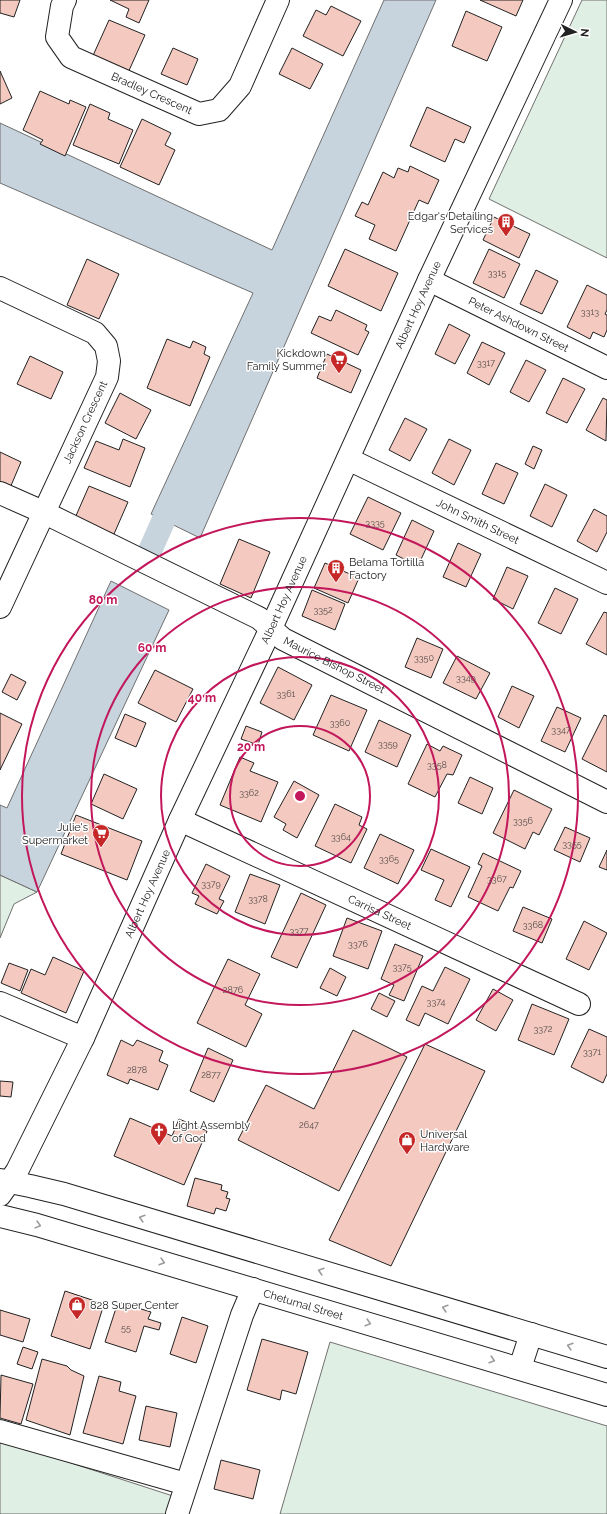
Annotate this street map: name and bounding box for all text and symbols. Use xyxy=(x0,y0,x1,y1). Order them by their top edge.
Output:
north arrow xyxy=(555,12,595,52)
text: N xyxy=(578,28,591,38)
street label: Bradley Crescent xyxy=(109,70,194,117)
place label: Edgar's Detailing Services xyxy=(408,210,493,236)
building icon: Edgar's Detailing Services xyxy=(496,212,516,237)
street label: Albert Hoy Avenue xyxy=(393,258,444,351)
house number: 3315 xyxy=(488,268,506,278)
street label: Peter Ashdown Street xyxy=(466,294,571,355)
house number: 3313 xyxy=(581,307,599,317)
place label: Kickdown Family Summer xyxy=(247,347,326,373)
supermarket icon: Kickdown Family Summer xyxy=(329,349,349,374)
house number: 3317 xyxy=(477,358,495,368)
street label: Jackson Crescent xyxy=(61,379,110,466)
street label: John Smith Street xyxy=(434,496,521,547)
house number: 3335 xyxy=(365,518,385,528)
street label: Albert Hoy Avenue xyxy=(258,553,310,646)
place label: Belama Tortilla Factory xyxy=(349,556,424,582)
building icon: Belama Tortilla Factory xyxy=(326,558,346,583)
text: 80 m xyxy=(89,593,117,607)
house number: 3352 xyxy=(313,605,333,615)
street label: Maurice Bishop Street xyxy=(281,634,387,696)
text: 60 m xyxy=(138,641,166,655)
house number: 3350 xyxy=(414,653,435,663)
house number: 3349 xyxy=(456,673,476,683)
house number: 3361 xyxy=(277,689,296,699)
text: 40 m xyxy=(188,691,216,705)
house number: 3360 xyxy=(330,718,351,728)
house number: 3347 xyxy=(551,725,571,735)
house number: 3359 xyxy=(378,739,398,749)
text: 20 m xyxy=(237,740,265,754)
house number: 3358 xyxy=(427,760,447,770)
house number: 3362 xyxy=(239,788,259,798)
centre of rings xyxy=(293,789,307,803)
house number: 3356 xyxy=(513,816,534,826)
place label: Julie's Supermarket xyxy=(22,821,88,847)
supermarket icon: Julie's Supermarket xyxy=(91,823,111,848)
house number: 3364 xyxy=(331,832,351,842)
house number: 3355 xyxy=(562,839,582,849)
street label: Albert Hoy Avenue xyxy=(122,847,173,940)
house number: 3365 xyxy=(379,854,399,864)
house number: 3367 xyxy=(487,874,507,884)
house number: 3379 xyxy=(201,879,221,889)
street label: Carrisa Street xyxy=(346,892,414,933)
house number: 3378 xyxy=(248,894,268,904)
house number: 3368 xyxy=(523,920,543,930)
house number: 3377 xyxy=(289,926,309,936)
house number: 3376 xyxy=(348,939,368,949)
house number: 3375 xyxy=(392,962,412,972)
house number: 2876 xyxy=(223,985,244,995)
house number: 3374 xyxy=(427,997,445,1007)
house number: 3372 xyxy=(533,1024,553,1034)
house number: 3371 xyxy=(583,1047,601,1057)
house number: 2878 xyxy=(127,1065,147,1075)
house number: 2877 xyxy=(201,1070,221,1080)
place label: Light Assembly of God xyxy=(172,1119,250,1145)
house number: 2647 xyxy=(299,1120,319,1130)
church icon: Light Assembly of God xyxy=(149,1121,169,1146)
place label: Universal Hardware xyxy=(420,1128,470,1154)
shop icon: Universal Hardware xyxy=(397,1130,417,1155)
one-way arrow xyxy=(139,1214,146,1223)
one-way arrow xyxy=(34,1220,41,1229)
one-way arrow xyxy=(159,1257,166,1266)
one-way arrow xyxy=(317,1267,324,1276)
street label: Chetumal Street xyxy=(262,1287,345,1323)
shop icon: 828 Super Center xyxy=(67,1295,87,1320)
place label: 828 Super Center xyxy=(90,1299,179,1312)
one-way arrow xyxy=(442,1304,449,1313)
one-way arrow xyxy=(364,1318,371,1327)
house number: 55 xyxy=(121,1323,131,1333)
one-way arrow xyxy=(566,1342,573,1351)
one-way arrow xyxy=(488,1355,495,1364)

